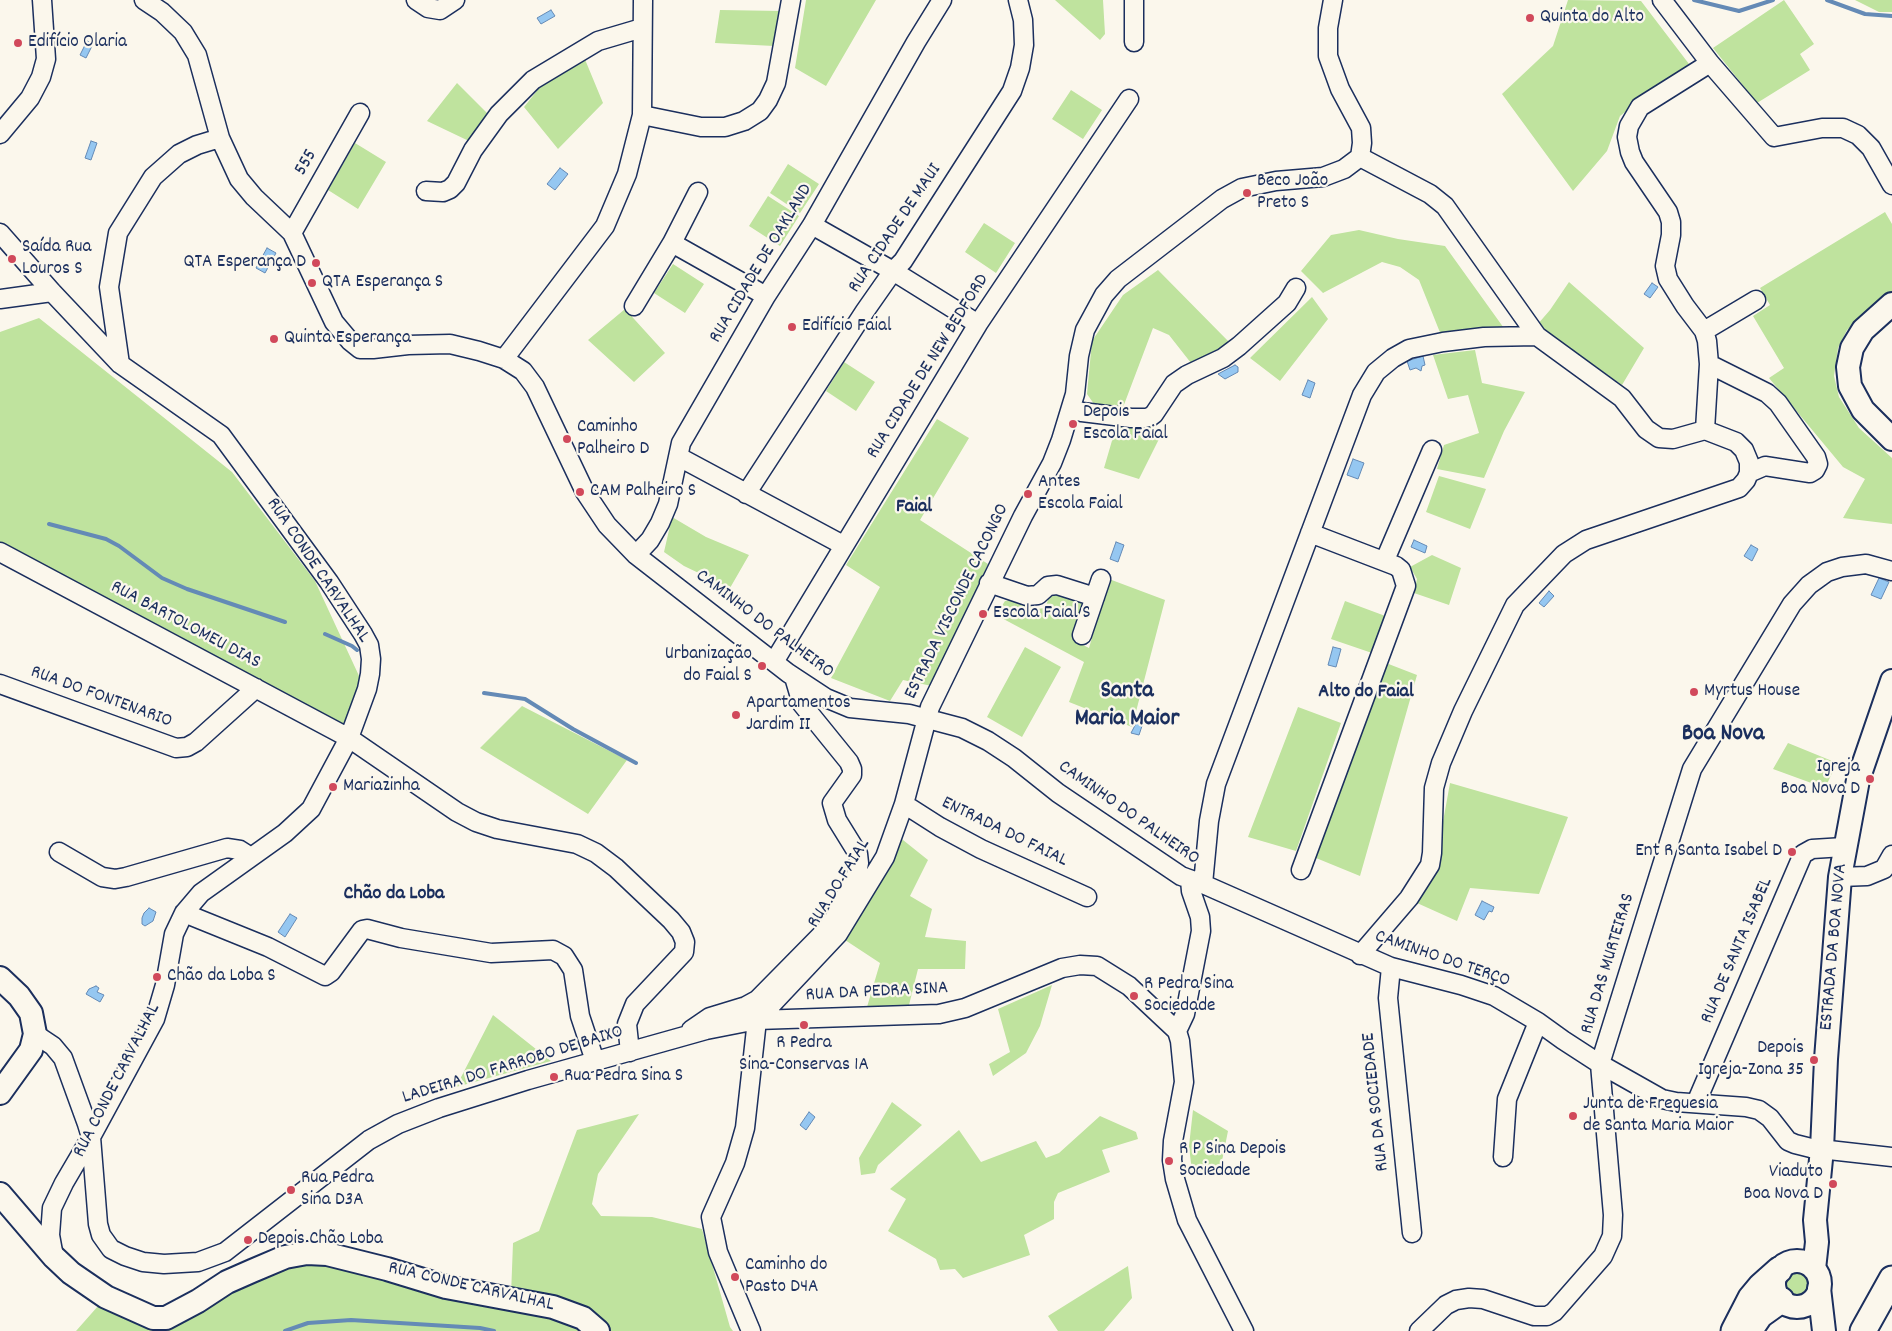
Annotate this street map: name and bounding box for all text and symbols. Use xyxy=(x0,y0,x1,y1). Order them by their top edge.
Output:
place label: Quinta do Alto xyxy=(1540,7,1644,29)
marker: Quinta do Alto xyxy=(1524,12,1536,24)
place label: Edifício Olaria xyxy=(28,32,127,54)
marker: Edifício Olaria xyxy=(12,37,24,49)
street label: 555 xyxy=(291,146,323,180)
street label: RUA CIDADE DE MAUI xyxy=(844,160,948,298)
place label: Beco João Preto S xyxy=(1257,171,1328,215)
street label: RUA CIDADE DE OAKLAND xyxy=(705,180,819,348)
marker: Beco João Preto S xyxy=(1241,187,1253,199)
place label: Saída Rua Louros S xyxy=(22,237,91,281)
place label: QTA Esperança D xyxy=(183,252,306,274)
marker: Saída Rua Louros S xyxy=(6,253,18,265)
marker: QTA Esperança D xyxy=(310,257,322,269)
street label: RUA CIDADE DE NEW BEDFORD xyxy=(863,271,995,463)
place label: QTA Esperança S xyxy=(322,272,443,294)
marker: QTA Esperança S xyxy=(306,277,318,289)
place label: Edifício Faial xyxy=(802,316,891,338)
marker: Edifício Faial xyxy=(786,321,798,333)
place label: Quinta Esperança xyxy=(284,328,411,350)
marker: Quinta Esperança xyxy=(268,333,280,345)
place label: Depois Escola Faial xyxy=(1083,402,1168,446)
place label: Caminho Palheiro D xyxy=(577,417,649,461)
marker: Depois Escola Faial xyxy=(1067,418,1079,430)
marker: Caminho Palheiro D xyxy=(561,433,573,445)
place label: Antes Escola Faial xyxy=(1038,472,1123,516)
place label: CAM Palheiro S xyxy=(590,481,696,503)
marker: CAM Palheiro S xyxy=(574,486,586,498)
marker: Antes Escola Faial xyxy=(1022,488,1034,500)
street label: RUA CONDE CARVALHAL xyxy=(260,494,374,648)
district label: Faial xyxy=(896,496,932,520)
street label: ESTRADA VISCONDE CACONGO xyxy=(901,501,1015,703)
street label: CAMINHO DO PALHEIRO xyxy=(690,566,838,684)
street label: RUA BARTOLOMEU DIAS xyxy=(106,577,264,675)
place label: Escola Faial S xyxy=(993,603,1091,625)
marker: Escola Faial S xyxy=(977,608,989,620)
place label: Urbanização do Faial S xyxy=(665,644,752,688)
marker: Urbanização do Faial S xyxy=(756,660,768,672)
street label: RUA DO FONTENARIO xyxy=(27,662,175,734)
district label: Santa Maria Maior xyxy=(1075,679,1179,735)
district label: Alto do Faial xyxy=(1318,681,1414,705)
place label: Myrtus House xyxy=(1704,681,1800,703)
marker: Myrtus House xyxy=(1688,686,1700,698)
place label: Apartamentos Jardim II xyxy=(746,693,851,737)
marker: Apartamentos Jardim II xyxy=(730,709,742,721)
district label: Boa Nova xyxy=(1682,722,1764,750)
street label: CAMINHO DO PALHEIRO xyxy=(1053,757,1203,871)
place label: Igreja Boa Nova D xyxy=(1780,757,1860,801)
marker: Igreja Boa Nova D xyxy=(1864,773,1876,785)
place label: Mariazinha xyxy=(343,776,420,798)
marker: Mariazinha xyxy=(327,781,339,793)
street label: ENTRADA DO FAIAL xyxy=(937,793,1071,873)
street label: RUA DO FAIAL xyxy=(804,835,876,933)
place label: Ent R Santa Isabel D xyxy=(1635,841,1782,863)
marker: Ent R Santa Isabel D xyxy=(1786,846,1798,858)
street label: ESTRADA DA BOA NOVA xyxy=(1816,862,1854,1032)
street label: RUA DE SANTA ISABEL xyxy=(1697,875,1779,1027)
district label: Chão da Loba xyxy=(344,883,444,907)
street label: RUA DAS MURTEIRAS xyxy=(1577,891,1641,1037)
street label: CAMINHO DO TERÇO xyxy=(1371,926,1513,994)
place label: Chão da Loba S xyxy=(167,966,276,988)
marker: Chão da Loba S xyxy=(151,971,163,983)
place label: R Pedra Sina Sociedade xyxy=(1144,974,1233,1018)
street label: RUA DA PEDRA SINA xyxy=(805,978,949,1008)
marker: R Pedra Sina Sociedade xyxy=(1128,990,1140,1002)
street label: RUA CONDE CARVALHAL xyxy=(69,1000,167,1162)
marker: R Pedra Sina-Conservas 1A xyxy=(798,1019,810,1031)
street label: LADEIRA DO FARROBO DE BAIXO xyxy=(400,1022,626,1110)
street label: RUA DA SOCIEDADE xyxy=(1358,1031,1396,1173)
place label: R Pedra Sina-Conservas 1A xyxy=(739,1033,869,1077)
place label: Depois Igreja-Zona 35 xyxy=(1698,1038,1804,1082)
marker: Depois Igreja-Zona 35 xyxy=(1808,1054,1820,1066)
place label: Rua Pedra Sina S xyxy=(564,1066,683,1088)
marker: Rua Pedra Sina S xyxy=(548,1071,560,1083)
place label: Junta de Freguesia de Santa Maria Maior xyxy=(1583,1094,1734,1138)
marker: Junta de Freguesia de Santa Maria Maior xyxy=(1567,1110,1579,1122)
place label: R P Sina Depois Sociedade xyxy=(1179,1139,1286,1183)
marker: R P Sina Depois Sociedade xyxy=(1163,1155,1175,1167)
place label: Viaduto Boa Nova D xyxy=(1743,1162,1823,1206)
place label: Rua Pedra Sina D3A xyxy=(301,1168,374,1212)
marker: Viaduto Boa Nova D xyxy=(1827,1178,1839,1190)
marker: Rua Pedra Sina D3A xyxy=(285,1184,297,1196)
place label: Depois Chão Loba xyxy=(258,1229,383,1251)
marker: Depois Chão Loba xyxy=(242,1234,254,1246)
place label: Caminho do Pasto D4A xyxy=(745,1255,827,1299)
street label: RUA CONDE CARVALHAL xyxy=(386,1258,556,1318)
marker: Caminho do Pasto D4A xyxy=(729,1271,741,1283)

